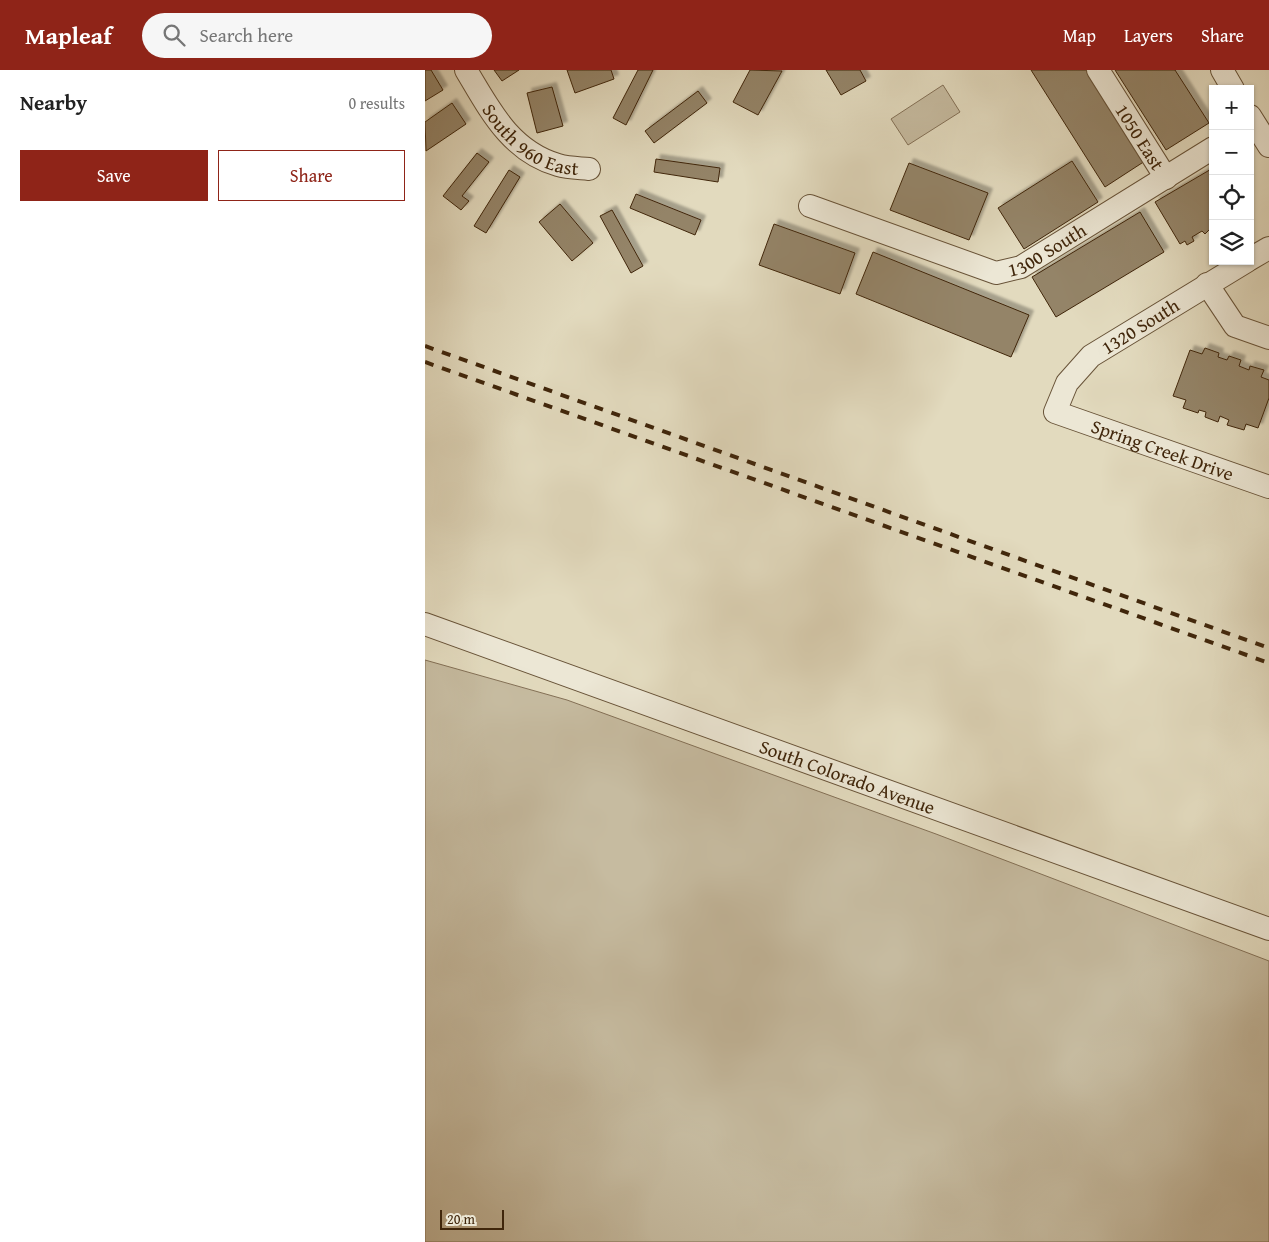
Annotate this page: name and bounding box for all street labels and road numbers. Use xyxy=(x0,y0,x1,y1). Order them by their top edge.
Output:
street label: South 960 East xyxy=(476,98,580,182)
street label: 1050 East xyxy=(1109,98,1172,176)
street label: 1300 South xyxy=(1005,216,1092,284)
street label: 1320 South xyxy=(1096,291,1185,361)
street label: Spring Creek Drive xyxy=(1087,412,1238,488)
street label: South Colorado Avenue xyxy=(756,732,939,821)

